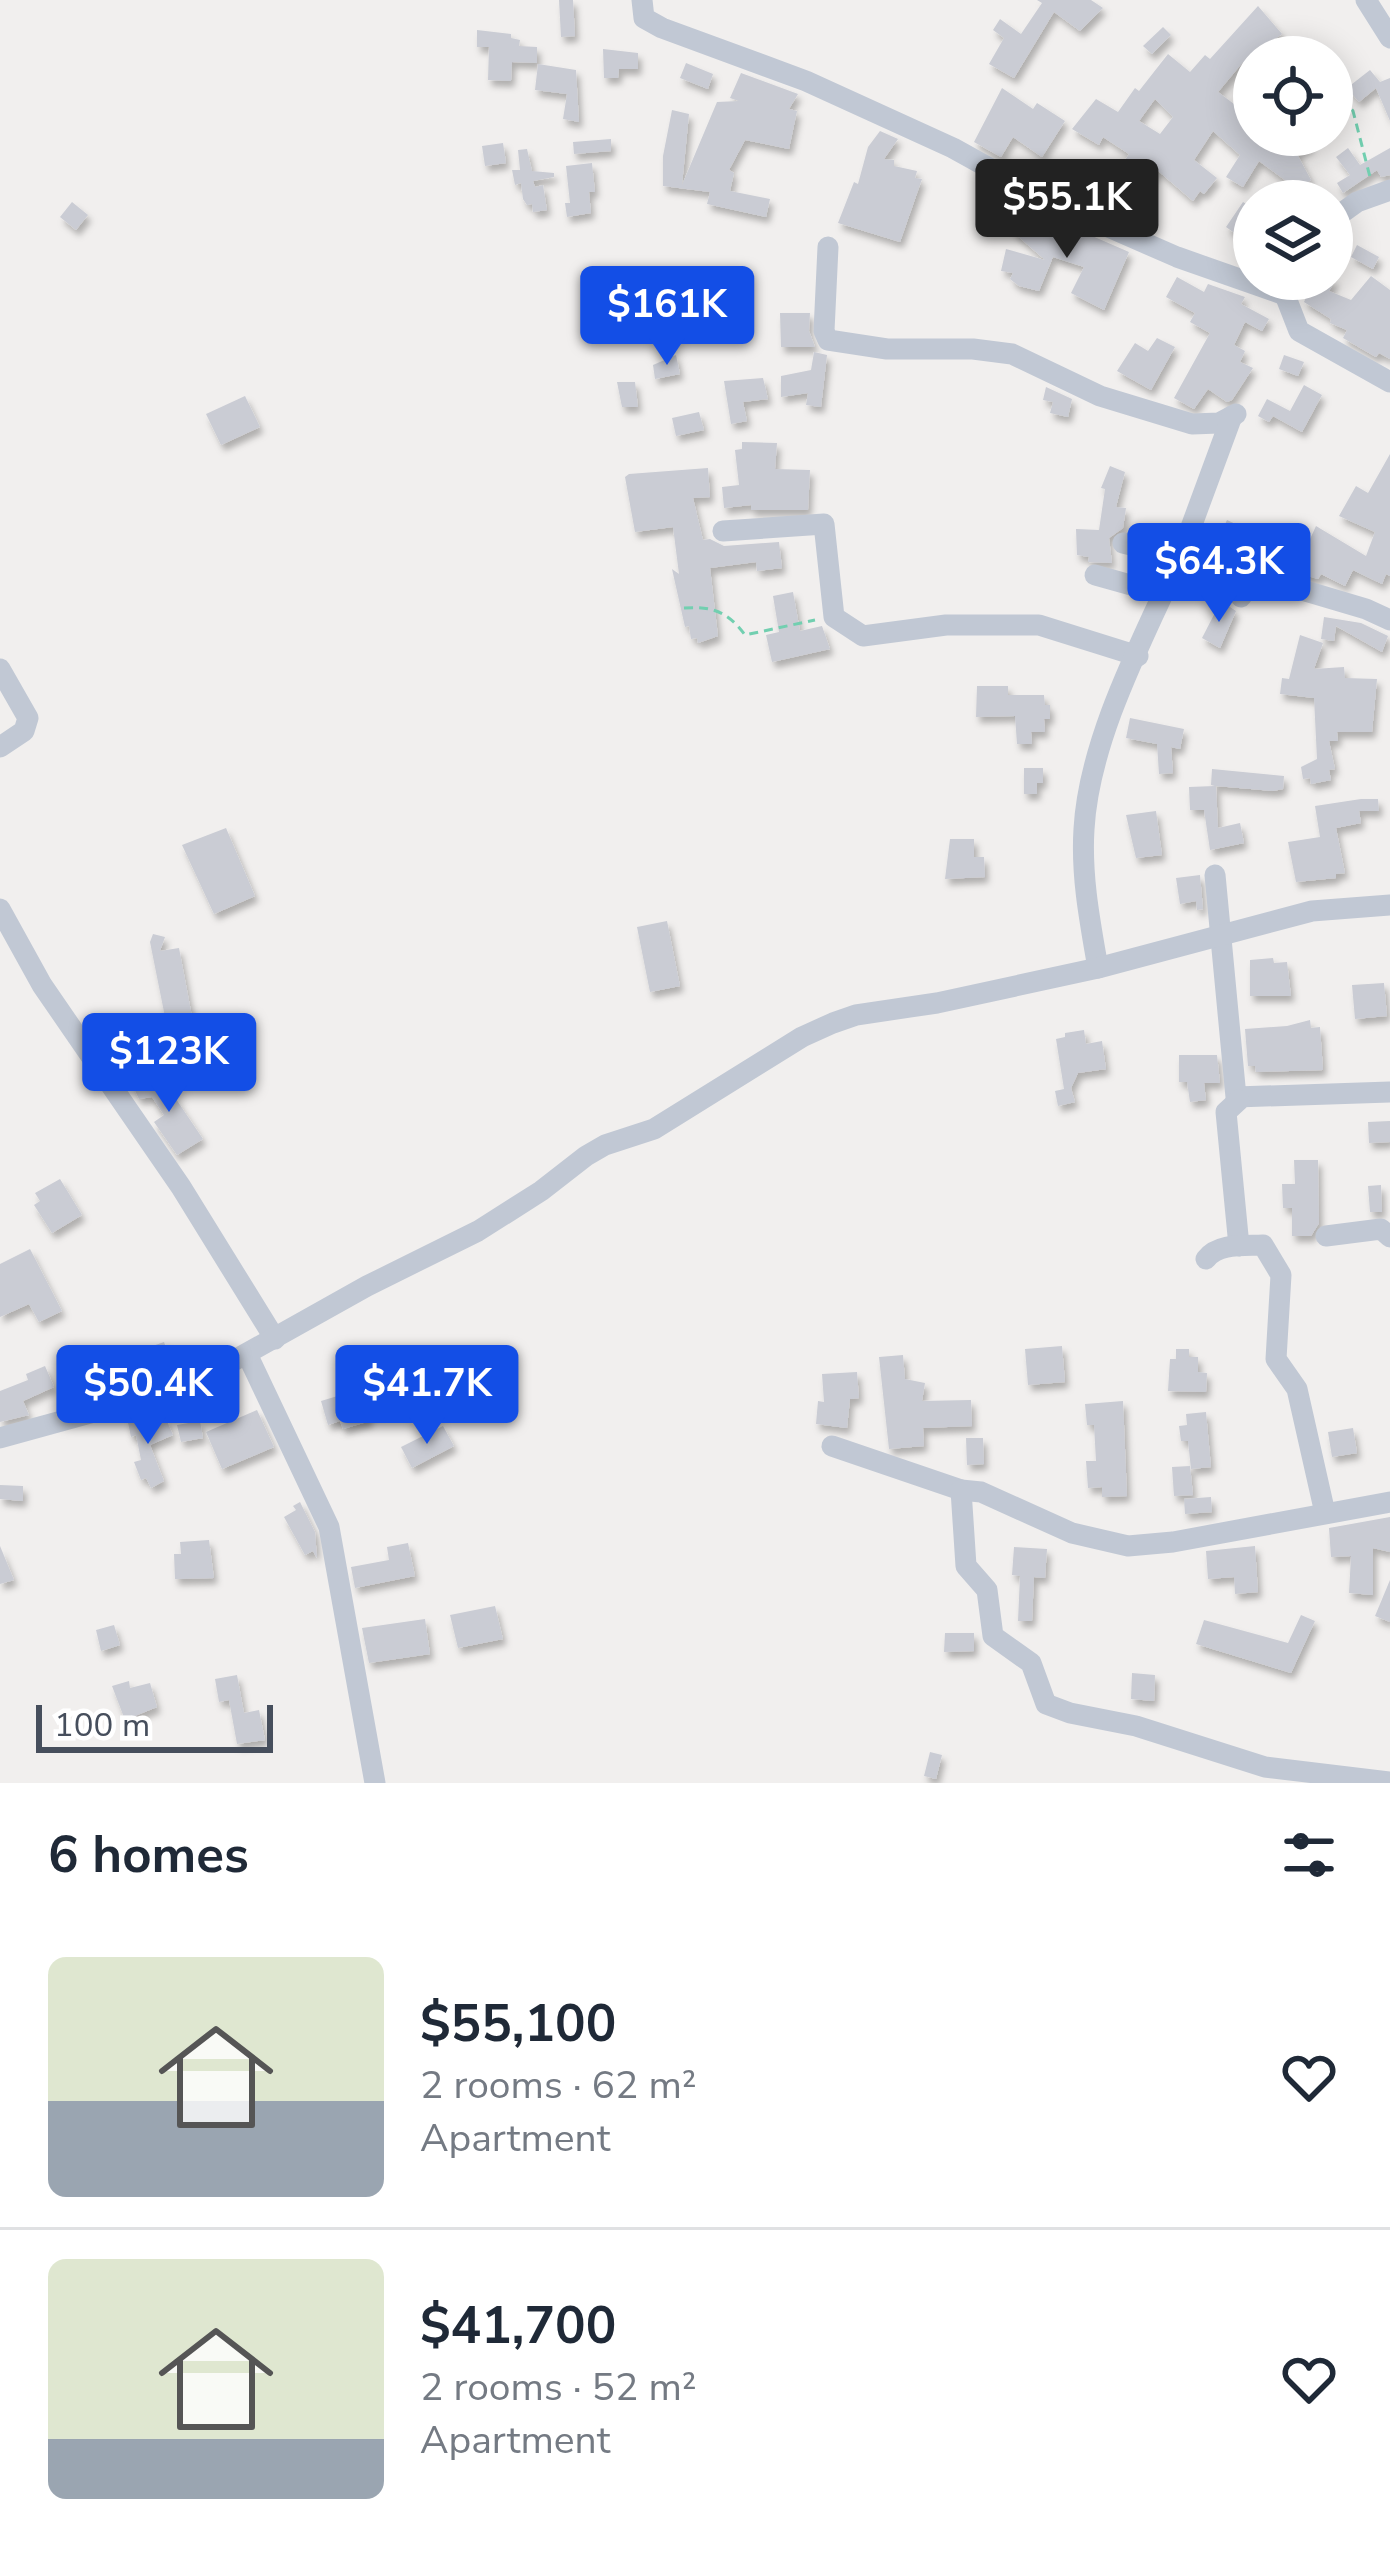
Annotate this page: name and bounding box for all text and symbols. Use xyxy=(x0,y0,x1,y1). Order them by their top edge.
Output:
map controls xyxy=(1233,36,1353,300)
button: locate xyxy=(1233,36,1353,156)
pin: $55.1K xyxy=(969,159,1165,261)
text: $55.1K xyxy=(1002,171,1132,224)
button: layers xyxy=(1233,180,1353,300)
pin: $161K xyxy=(583,266,751,368)
text: $161K xyxy=(607,278,727,331)
pin: $64.3K xyxy=(1121,523,1317,625)
text: $64.3K xyxy=(1154,535,1284,588)
pin: $123K xyxy=(85,1013,253,1115)
text: $123K xyxy=(109,1025,229,1078)
pin: $50.4K xyxy=(50,1345,246,1447)
pin: $41.7K xyxy=(329,1345,525,1447)
text: $50.4K xyxy=(83,1357,213,1410)
text: $41.7K xyxy=(362,1357,492,1410)
scale bar xyxy=(36,1699,273,1752)
text: 100 m xyxy=(54,1703,150,1748)
text: 6 homes xyxy=(48,1820,249,1890)
icon: filters xyxy=(1276,1822,1342,1888)
text: $55,100 xyxy=(420,1989,616,2059)
icon: home xyxy=(144,2005,288,2149)
icon: heart xyxy=(1276,2044,1342,2110)
text: 2 rooms · 62 m² xyxy=(420,2059,697,2112)
text: Apartment xyxy=(420,2112,610,2165)
text: $41,700 xyxy=(420,2291,616,2361)
icon: home xyxy=(144,2307,288,2451)
icon: heart xyxy=(1276,2346,1342,2412)
text: 2 rooms · 52 m² xyxy=(420,2361,697,2414)
text: Apartment xyxy=(420,2414,610,2467)

